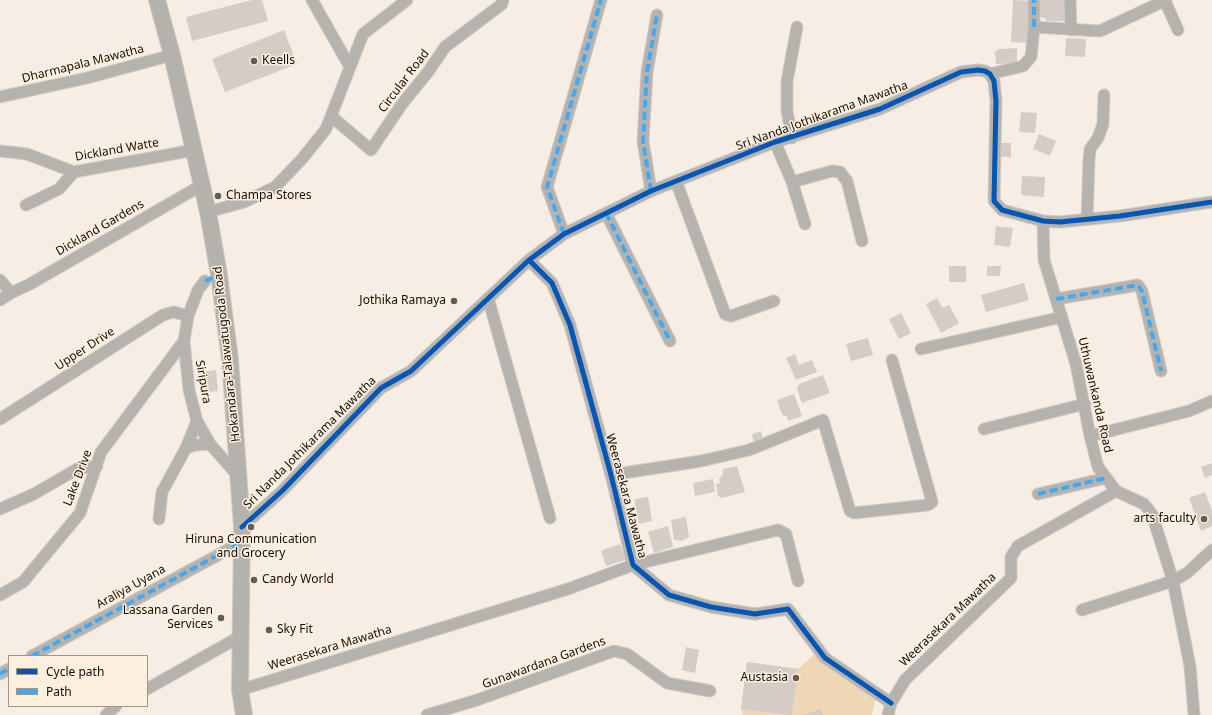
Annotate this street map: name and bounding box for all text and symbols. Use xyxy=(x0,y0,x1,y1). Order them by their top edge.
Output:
street label: Dharmapala Mawatha xyxy=(21,42,145,86)
street label: Circular Road xyxy=(376,47,432,115)
place label: Keells xyxy=(262,54,295,68)
marker: Keells xyxy=(249,56,259,66)
street label: Sri Nanda Jothikarama Mawatha xyxy=(734,78,910,154)
street label: Dickland Watte xyxy=(74,136,160,164)
place label: Champa Stores xyxy=(226,189,312,203)
marker: Champa Stores xyxy=(213,191,223,201)
street label: Dickland Gardens xyxy=(53,197,147,259)
street label: Hokandara-Talawatugoda Road xyxy=(211,265,243,443)
place label: Jothika Ramaya xyxy=(359,294,446,308)
marker: Jothika Ramaya xyxy=(449,296,459,306)
street label: Upper Drive xyxy=(53,324,117,374)
street label: Uthuwankanda Road xyxy=(1075,336,1115,454)
street label: Siripura xyxy=(192,359,214,405)
street label: Sri Nanda Jothikarama Mawatha xyxy=(241,374,379,512)
street label: Weerasekara Mawatha xyxy=(602,432,650,560)
street label: Lake Drive xyxy=(61,448,95,508)
place label: arts faculty xyxy=(1134,512,1196,526)
marker: arts faculty xyxy=(1199,514,1209,524)
marker: Hiruna Communication and Grocery xyxy=(246,522,256,532)
place label: Hiruna Communication and Grocery xyxy=(185,533,317,561)
street label: Araliya Uyana xyxy=(94,562,168,612)
street label: Weerasekara Mawatha xyxy=(897,570,999,670)
place label: Candy World xyxy=(262,573,334,587)
marker: Candy World xyxy=(249,575,259,585)
place label: Lassana Garden Services xyxy=(123,604,213,632)
marker: Lassana Garden Services xyxy=(216,613,226,623)
street label: Weerasekara Mawatha xyxy=(267,622,393,674)
place label: Sky Fit xyxy=(277,623,313,637)
marker: Sky Fit xyxy=(264,625,274,635)
street label: Gunawardana Gardens xyxy=(480,634,608,692)
legend xyxy=(8,655,148,707)
text: Cycle path xyxy=(46,663,104,680)
place label: Austasia xyxy=(741,671,788,685)
marker: Austasia xyxy=(791,673,801,683)
text: Path xyxy=(46,683,72,700)

